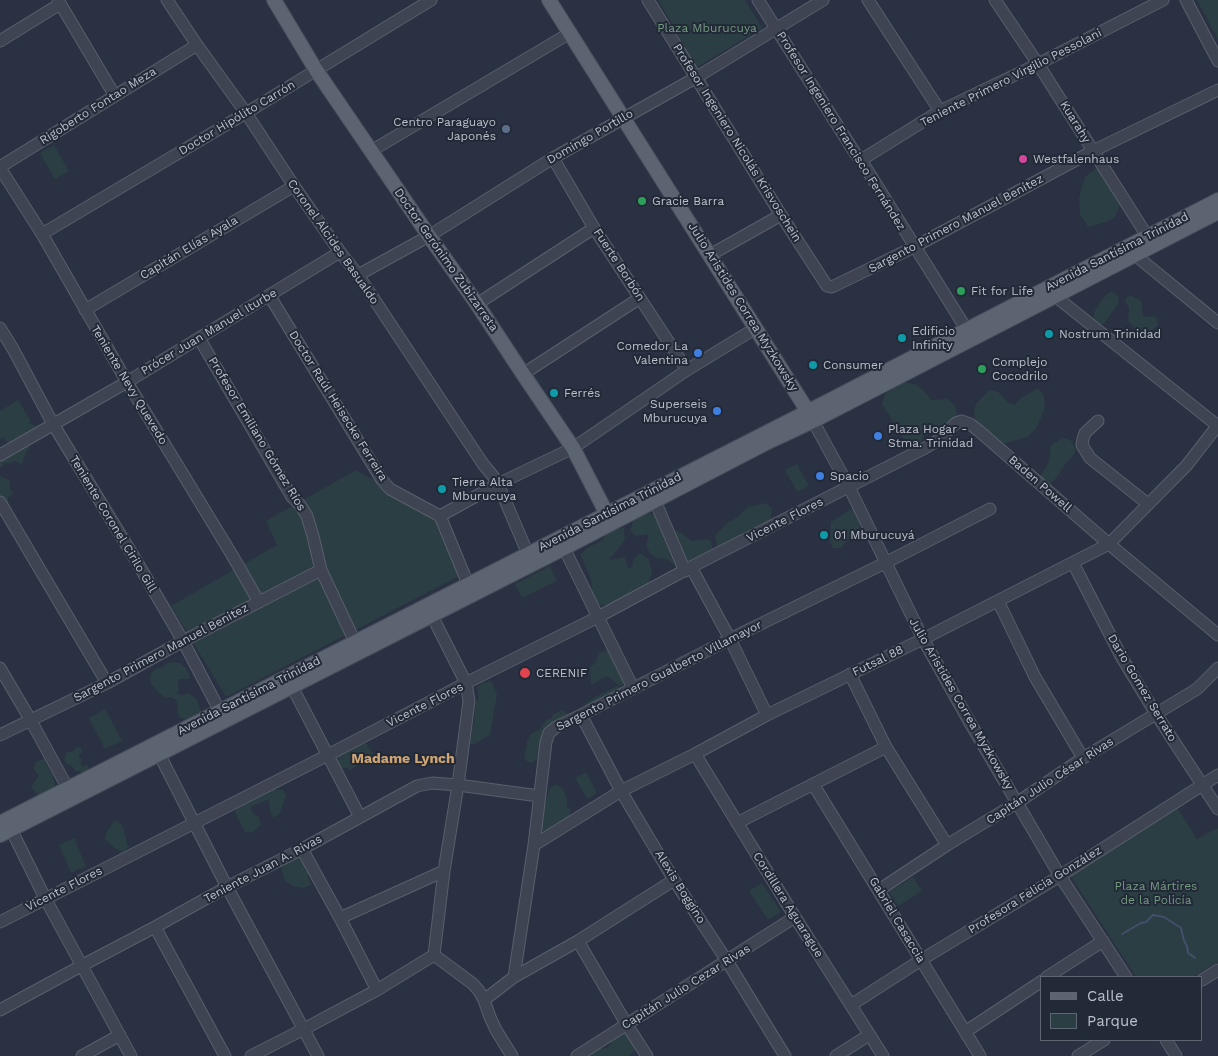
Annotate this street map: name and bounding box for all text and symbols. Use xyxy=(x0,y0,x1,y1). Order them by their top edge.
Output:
park label: Plaza Mburucuya xyxy=(657,21,757,35)
street label: Teniente Primero Virgilio Pessolani xyxy=(918,26,1104,130)
street label: Profesor Ingeniero Francisco Fernández xyxy=(773,29,909,233)
street label: Profesor Ingeniero Nicolás Krisvoschein xyxy=(670,41,804,245)
street label: Rigoberto Fontao Meza xyxy=(37,64,159,148)
street label: Doctor Hipólito Carrón xyxy=(176,78,298,158)
street label: Kuarahy xyxy=(1057,98,1093,146)
street label: Domingo Portillo xyxy=(544,106,636,168)
place label: Centro Paraguayo Japonés xyxy=(393,115,496,143)
marker: Centro Paraguayo Japonés xyxy=(500,123,512,135)
place label: Westfalenhaus xyxy=(1033,152,1119,166)
marker: Westfalenhaus xyxy=(1017,153,1029,165)
street label: Sargento Primero Manuel Benítez xyxy=(866,172,1046,276)
street label: Coronel Alcides Basualdo xyxy=(284,177,382,307)
street label: Doctor Gerónimo Zubizarreta xyxy=(391,186,501,334)
place label: Gracie Barra xyxy=(652,194,724,208)
marker: Gracie Barra xyxy=(636,195,648,207)
street label: Avenida Santísima Trinidad xyxy=(1043,210,1191,294)
street label: Capitán Elías Ayala xyxy=(138,213,240,283)
street label: Julio Aristides Correa Myzkowsky xyxy=(685,220,801,394)
street label: Fuerte Borbón xyxy=(590,226,648,304)
place label: Fit for Life xyxy=(971,284,1033,298)
marker: Fit for Life xyxy=(955,285,967,297)
street label: Prócer Juan Manuel Iturbe xyxy=(138,286,280,378)
street label: Teniente Nevy Quevedo xyxy=(88,323,170,447)
place label: Edificio Infinity xyxy=(912,324,955,352)
place label: Nostrum Trinidad xyxy=(1059,327,1161,341)
street label: Doctor Raúl Heisecke Ferreira xyxy=(286,328,390,484)
marker: Nostrum Trinidad xyxy=(1043,328,1055,340)
marker: Edificio Infinity xyxy=(896,332,908,344)
place label: Comedor La Valentina xyxy=(617,339,688,367)
marker: Comedor La Valentina xyxy=(692,347,704,359)
street label: Profesor Emiliano Gómez Ríos xyxy=(205,354,309,514)
place label: Complejo Cocodrilo xyxy=(992,355,1048,383)
place label: Consumer xyxy=(823,358,883,372)
marker: Consumer xyxy=(807,359,819,371)
marker: Complejo Cocodrilo xyxy=(976,363,988,375)
place label: Ferrés xyxy=(564,386,600,400)
marker: Ferrés xyxy=(548,387,560,399)
place label: Superseis Mburucuya xyxy=(643,397,707,425)
marker: Superseis Mburucuya xyxy=(711,405,723,417)
place label: Plaza Hogar - Stma. Trinidad xyxy=(888,422,973,450)
marker: Plaza Hogar - Stma. Trinidad xyxy=(872,430,884,442)
street label: Teniente Coronel Cirilo Gill xyxy=(66,453,160,595)
street label: Baden Powell xyxy=(1005,453,1075,515)
place label: Spacio xyxy=(830,469,869,483)
street label: Avenida Santísima Trinidad xyxy=(536,470,684,554)
marker: Spacio xyxy=(814,470,826,482)
place label: Tierra Alta Mburucuya xyxy=(452,475,516,503)
marker: Tierra Alta Mburucuya xyxy=(436,483,448,495)
street label: Vicente Flores xyxy=(744,494,826,546)
place label: 01 Mburucuyá xyxy=(834,528,915,542)
marker: 01 Mburucuyá xyxy=(818,529,830,541)
street label: Sargento Primero Manuel Benitez xyxy=(71,601,251,705)
street label: Julio Aristides Correa Myzkowsky xyxy=(906,615,1016,793)
street label: Sargento Primero Gualberto Villamayor xyxy=(554,618,764,734)
street label: Dario Gomez Serrato xyxy=(1104,632,1180,744)
street label: Futsal 88 xyxy=(850,642,906,680)
street label: Avenida Santísima Trinidad xyxy=(175,654,323,738)
marker: CERENIF xyxy=(518,666,532,680)
place label: CERENIF xyxy=(536,666,587,680)
street label: Vicente Flores xyxy=(384,679,466,731)
street label: Capitán Julio César Rivas xyxy=(984,734,1116,828)
district label: Madame Lynch xyxy=(351,751,455,767)
street label: Teniente Juan A. Rivas xyxy=(201,832,325,906)
street label: Profesora Felicia González xyxy=(966,843,1104,937)
street label: Alexis Boggino xyxy=(652,848,708,926)
street label: Cordillera Aguarague xyxy=(750,850,826,960)
street label: Vicente Flores xyxy=(23,863,105,915)
street label: Gabriel Casaccia xyxy=(866,875,928,965)
park label: Plaza Mártires de la Policía xyxy=(1115,879,1197,907)
street label: Capitán Julio Cezar Rivas xyxy=(619,941,753,1033)
legend xyxy=(1040,976,1203,1041)
text: Calle xyxy=(1087,987,1124,1005)
text: Parque xyxy=(1087,1012,1138,1030)

